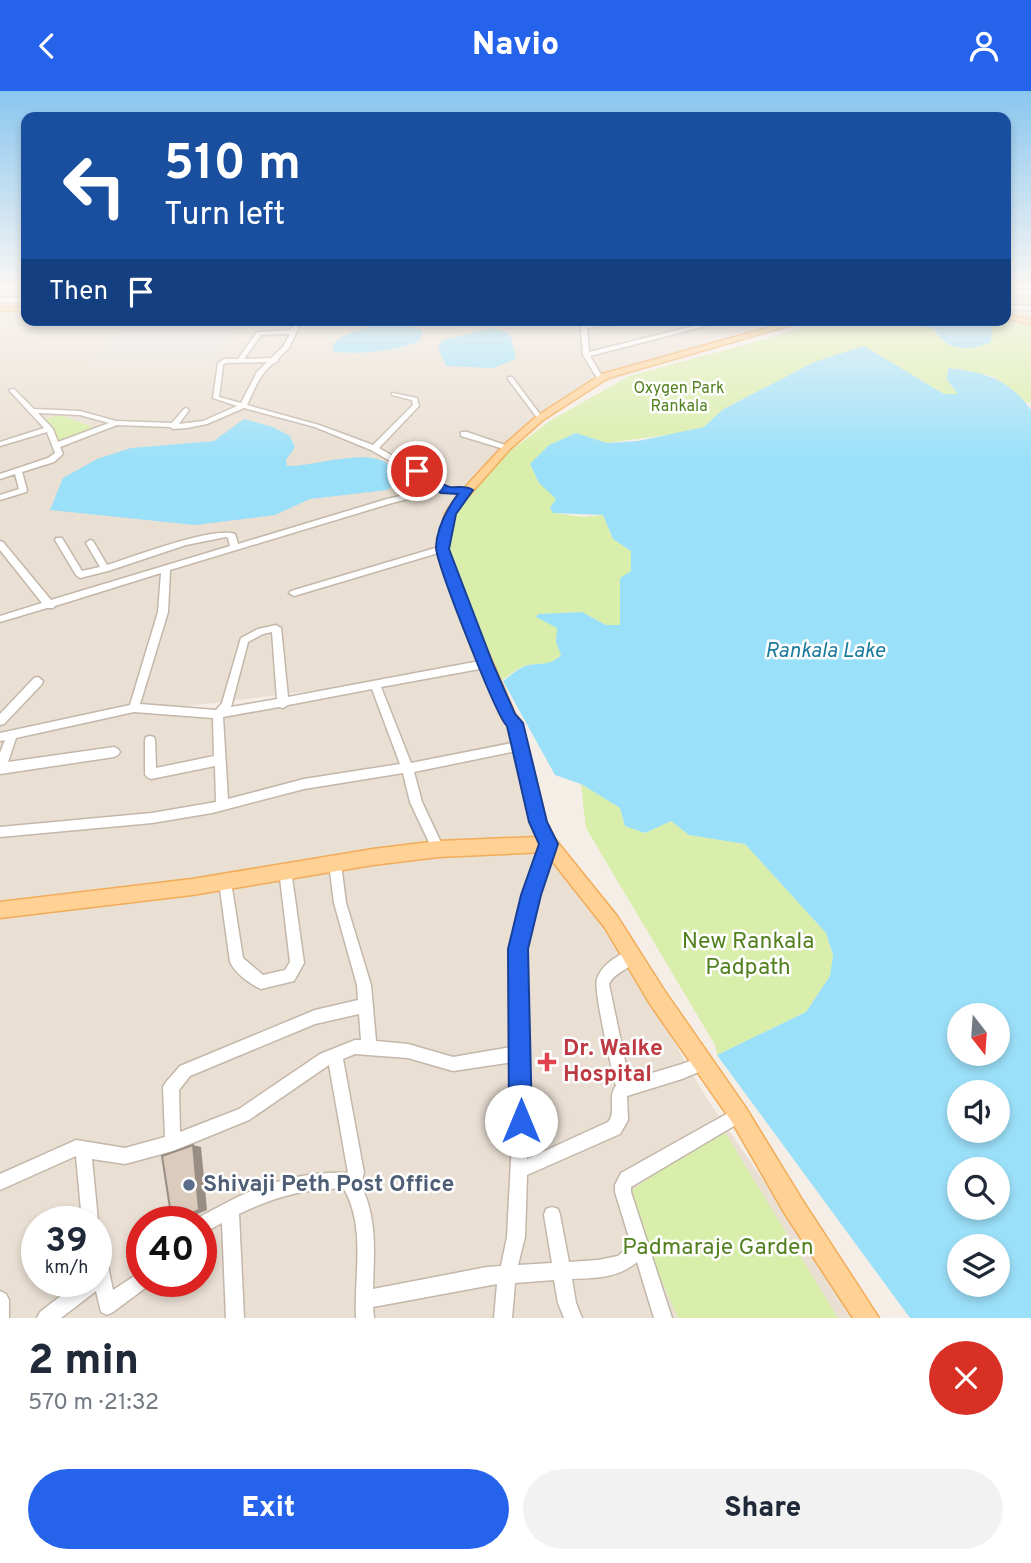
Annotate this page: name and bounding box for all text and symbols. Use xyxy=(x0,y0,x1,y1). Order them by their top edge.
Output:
text: Navio xyxy=(472,26,559,66)
icon: back xyxy=(28,27,66,65)
icon: person xyxy=(965,27,1003,65)
text: 510 m xyxy=(164,135,301,197)
icon: left xyxy=(49,140,140,231)
text: Turn left xyxy=(164,196,285,236)
icon: arrive xyxy=(122,273,160,311)
text: Then xyxy=(49,276,108,309)
park label: Oxygen Park Rankala xyxy=(633,379,725,417)
pin xyxy=(387,441,447,501)
icon: arrive xyxy=(398,452,436,490)
water label: Rankala Lake xyxy=(765,638,886,665)
park label: New Rankala Padpath xyxy=(682,928,814,983)
north arrow xyxy=(947,1003,1010,1066)
map controls xyxy=(947,1003,1010,1297)
place label: Dr. Walke Hospital xyxy=(563,1035,663,1090)
marker: Dr. Walke Hospital xyxy=(537,1052,557,1072)
button: sound xyxy=(947,1080,1010,1143)
position arrow xyxy=(484,1084,558,1158)
button: search xyxy=(947,1157,1010,1220)
place label: Shivaji Peth Post Office xyxy=(203,1171,454,1200)
marker: Shivaji Peth Post Office xyxy=(181,1177,197,1193)
speed limit sign: 40 xyxy=(126,1206,217,1297)
text: 39 xyxy=(45,1220,88,1264)
park label: Padmaraje Garden xyxy=(622,1234,814,1263)
button: layers xyxy=(947,1234,1010,1297)
text: km/h xyxy=(45,1257,88,1280)
text: 2 min xyxy=(28,1336,139,1389)
button: close xyxy=(929,1341,1003,1415)
text: 570 m · 21:32 xyxy=(28,1389,159,1418)
button: Exit xyxy=(28,1469,509,1549)
button: Share xyxy=(523,1469,1003,1549)

